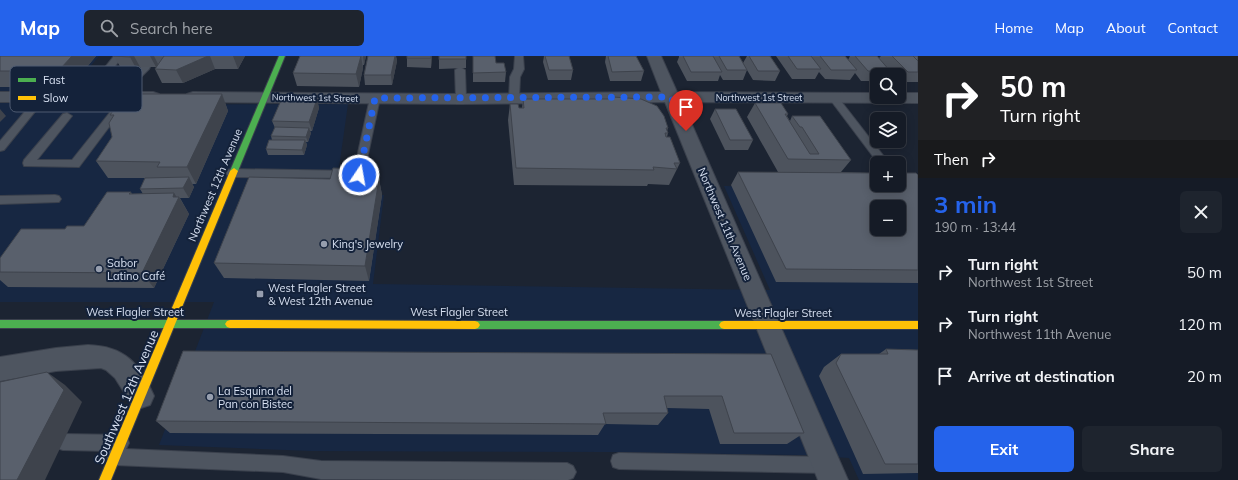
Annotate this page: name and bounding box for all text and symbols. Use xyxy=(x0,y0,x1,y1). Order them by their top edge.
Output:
search box xyxy=(84,10,364,46)
text: Map xyxy=(20,16,60,40)
icon: search xyxy=(98,17,120,39)
text: Search here xyxy=(130,19,213,38)
text: Home xyxy=(994,19,1033,37)
text: Map xyxy=(1055,19,1084,37)
text: About xyxy=(1106,19,1146,37)
text: Contact xyxy=(1168,19,1218,37)
legend xyxy=(10,66,142,112)
map controls xyxy=(870,68,906,236)
button: search xyxy=(870,68,906,104)
text: 50 m xyxy=(1000,69,1066,104)
icon: right xyxy=(934,72,986,124)
text: Fast xyxy=(43,73,65,87)
pin xyxy=(669,90,703,131)
text: Slow xyxy=(43,91,69,105)
street label: Northwest 1st Street xyxy=(272,91,358,104)
street label: Northwest 1st Street xyxy=(716,92,802,103)
icon: arrive xyxy=(675,96,697,118)
text: Turn right xyxy=(1000,104,1080,127)
button: layers xyxy=(870,112,906,148)
street label: Northwest 12th Avenue xyxy=(185,126,245,244)
icon: right xyxy=(977,148,999,170)
text: Then xyxy=(934,150,969,169)
position arrow xyxy=(338,154,380,196)
button: + xyxy=(870,156,906,192)
street label: Northwest 11th Avenue xyxy=(695,165,755,283)
text: 3 min xyxy=(934,189,997,219)
button: close xyxy=(1180,191,1222,233)
button: − xyxy=(870,200,906,236)
text: 190 m · 13:44 xyxy=(934,219,1016,235)
place label: King's Jewelry xyxy=(332,237,403,251)
marker: King's Jewelry xyxy=(319,239,329,249)
text: Turn right xyxy=(968,255,1038,274)
place label: Sabor Latino Café xyxy=(107,256,165,283)
icon: right xyxy=(934,261,956,283)
text: 50 m xyxy=(1187,263,1222,282)
marker: Sabor Latino Café xyxy=(94,264,104,274)
text: Northwest 1st Street xyxy=(968,274,1093,290)
place label: West Flagler Street & West 12th Avenue xyxy=(268,281,373,308)
marker: West Flagler Street & West 12th Avenue xyxy=(255,289,265,299)
street label: West Flagler Street xyxy=(86,305,184,319)
street label: West Flagler Street xyxy=(410,305,508,319)
street label: West Flagler Street xyxy=(734,306,832,320)
text: Turn right xyxy=(968,307,1038,326)
icon: right xyxy=(934,313,956,335)
text: 120 m xyxy=(1178,315,1222,334)
text: Northwest 11th Avenue xyxy=(968,326,1111,342)
street label: Southwest 12th Avenue xyxy=(90,328,162,466)
icon: arrive xyxy=(934,365,956,387)
text: Arrive at destination xyxy=(968,367,1115,386)
text: 20 m xyxy=(1187,367,1222,386)
place label: La Esquina del Pan con Bistec xyxy=(218,384,293,411)
marker: La Esquina del Pan con Bistec xyxy=(205,392,215,402)
button: Exit xyxy=(934,426,1074,472)
button: Share xyxy=(1082,426,1222,472)

